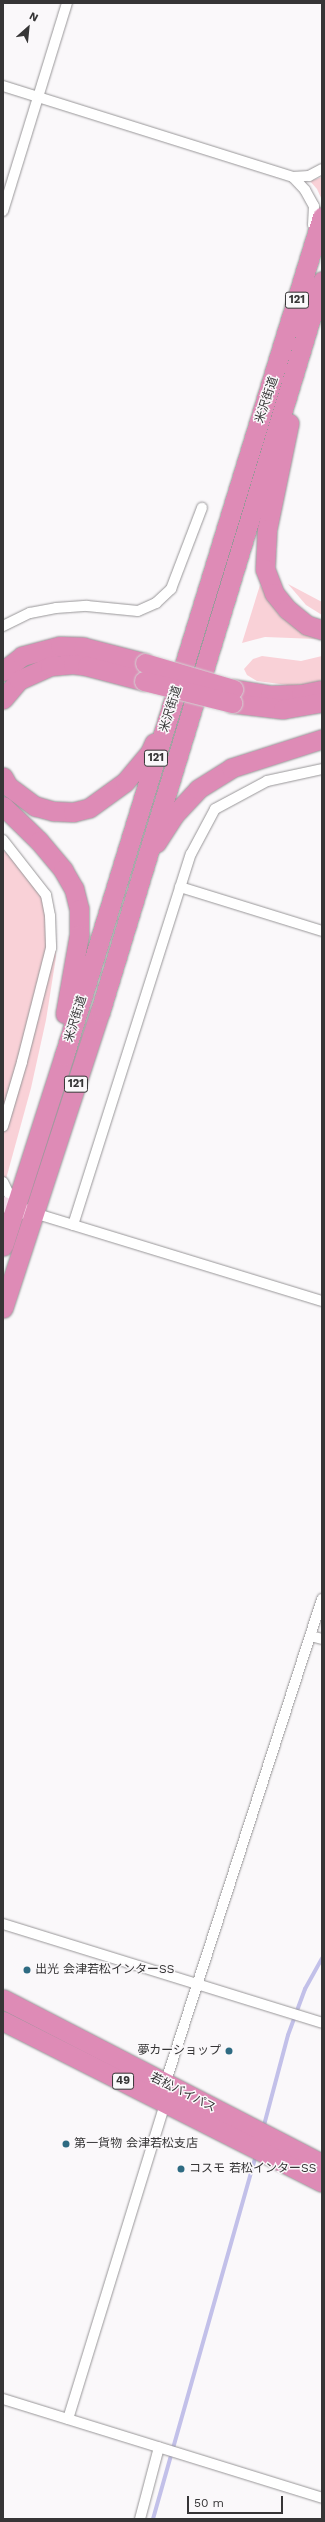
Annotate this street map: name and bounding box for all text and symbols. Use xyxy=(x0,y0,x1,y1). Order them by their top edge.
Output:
north arrow xyxy=(8,8,48,48)
text: N xyxy=(27,9,40,25)
road number: 121 xyxy=(284,291,310,309)
street label: 米沢街道 xyxy=(253,375,281,425)
street label: 米沢街道 xyxy=(157,684,185,734)
road number: 121 xyxy=(143,749,169,767)
street label: 米沢街道 xyxy=(62,994,90,1044)
road number: 121 xyxy=(63,1075,89,1093)
place label: 出光 会津若松インターSS xyxy=(35,1963,174,1977)
marker: 出光 会津若松インターSS xyxy=(22,1965,32,1975)
place label: 夢カーショップ xyxy=(137,2044,221,2058)
marker: 夢カーショップ xyxy=(224,2046,234,2056)
street label: 若松バイパス xyxy=(148,2070,218,2116)
road number: 49 xyxy=(112,2072,134,2090)
place label: 第一貨物 会津若松支店 xyxy=(74,2137,198,2151)
marker: 第一貨物 会津若松支店 xyxy=(61,2139,71,2149)
place label: コスモ 若松インターSS xyxy=(189,2162,316,2176)
marker: コスモ 若松インターSS xyxy=(176,2164,186,2174)
scale bar xyxy=(189,2488,285,2514)
text: 50 m xyxy=(194,2496,224,2510)

